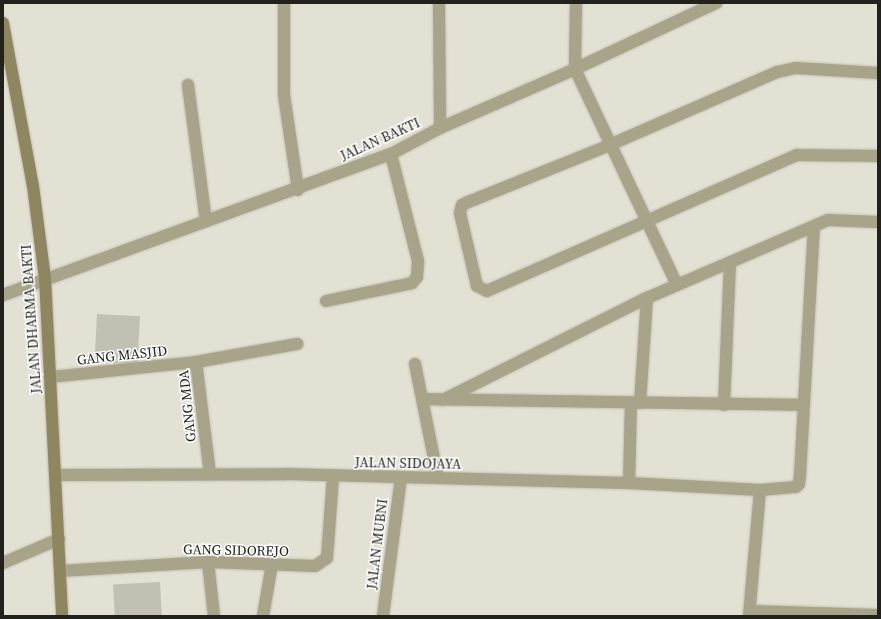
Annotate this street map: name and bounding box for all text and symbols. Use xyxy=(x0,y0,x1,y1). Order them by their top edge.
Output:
street label: JALAN BAKTI xyxy=(338,114,422,164)
street label: JALAN DHARMA BAKTI xyxy=(17,244,45,394)
street label: GANG MASJID xyxy=(76,342,168,368)
street label: GANG MDA xyxy=(175,369,199,443)
street label: JALAN SIDOJAYA xyxy=(355,454,461,472)
street label: JALAN MUBNI xyxy=(363,498,391,590)
street label: GANG SIDOREJO xyxy=(183,541,289,559)

